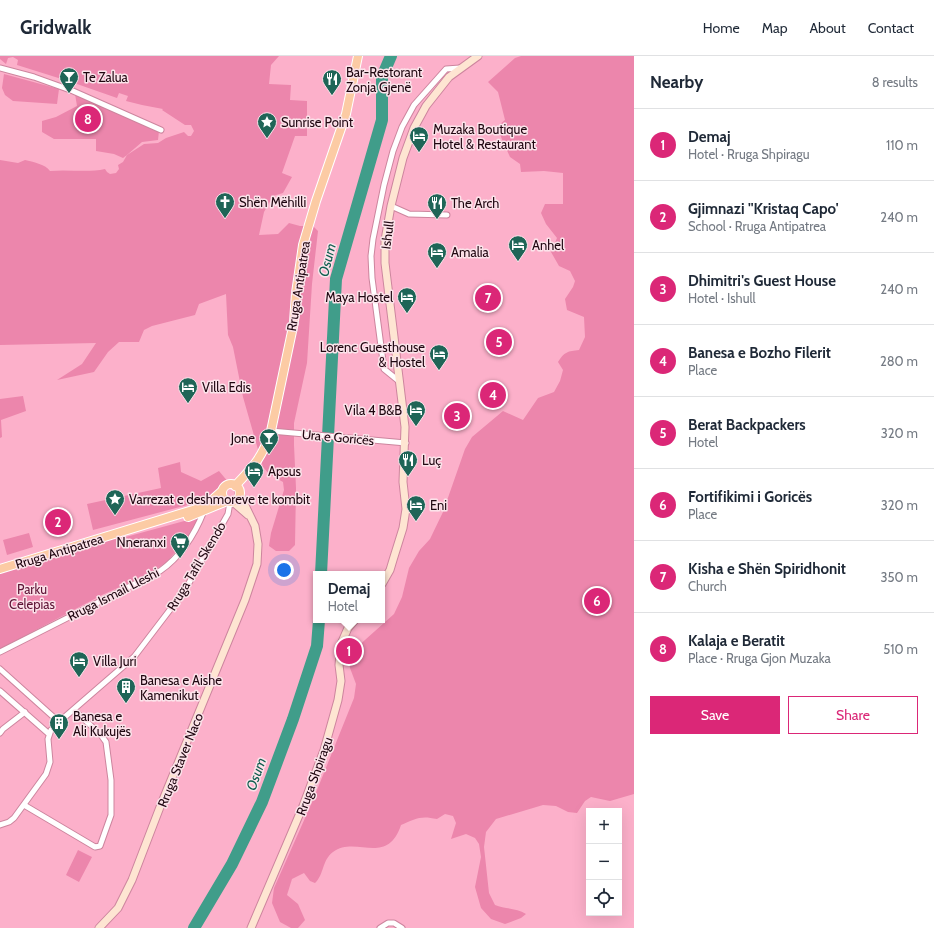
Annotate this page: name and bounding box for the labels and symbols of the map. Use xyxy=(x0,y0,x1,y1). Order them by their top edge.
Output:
place label: Bar-Restorant Zonja Gjenë xyxy=(346,64,423,96)
bar icon: Te Zalua xyxy=(58,66,80,94)
restaurant icon: Bar-Restorant Zonja Gjenë xyxy=(321,68,343,96)
place label: Te Zalua xyxy=(83,69,129,85)
pin: 8 xyxy=(75,104,101,134)
place icon: Sunrise Point xyxy=(256,111,278,139)
place label: Sunrise Point xyxy=(281,114,354,130)
place label: Muzaka Boutique Hotel & Restaurant xyxy=(433,121,536,152)
hotel icon: Muzaka Boutique Hotel & Restaurant xyxy=(408,125,430,153)
church icon: Shën Mëhilli xyxy=(214,191,236,219)
restaurant icon: The Arch xyxy=(426,192,448,220)
place label: Shën Mëhilli xyxy=(239,194,306,210)
place label: The Arch xyxy=(451,195,499,211)
street label: Ishull xyxy=(377,220,397,250)
hotel icon: Anhel xyxy=(507,234,529,262)
place label: Anhel xyxy=(532,237,564,253)
street label: Rruga Antipatrea xyxy=(283,239,313,332)
hotel icon: Amalia xyxy=(426,241,448,269)
water label: Osum xyxy=(314,242,340,278)
place label: Amalia xyxy=(451,244,489,260)
pin: 7 xyxy=(475,283,501,313)
hotel icon: Maya Hostel xyxy=(396,286,418,314)
place label: Maya Hostel xyxy=(325,289,393,305)
pin: 5 xyxy=(486,327,512,357)
place label: Lorenc Guesthouse & Hostel xyxy=(320,339,425,370)
hotel icon: Lorenc Guesthouse & Hostel xyxy=(428,343,450,371)
hotel icon: Villa Edis xyxy=(177,376,199,404)
place label: Villa Edis xyxy=(202,379,252,395)
pin: 4 xyxy=(480,380,506,410)
hotel icon: Vila 4 B&B xyxy=(405,399,427,427)
pin: 3 xyxy=(444,401,470,431)
place label: Vila 4 B&B xyxy=(345,402,402,418)
street label: Ura e Goricës xyxy=(301,426,375,448)
bar icon: Jone xyxy=(258,427,280,455)
place label: Jone xyxy=(230,430,255,446)
restaurant icon: Luç xyxy=(397,449,419,477)
place label: Luç xyxy=(422,452,441,468)
hotel icon: Apsus xyxy=(243,460,265,488)
place label: Apsus xyxy=(268,463,301,479)
place icon: Varrezat e deshmoreve te kombit xyxy=(104,488,126,516)
place label: Varrezat e deshmoreve te kombit xyxy=(129,491,311,507)
hotel icon: Eni xyxy=(405,494,427,522)
place label: Eni xyxy=(430,497,447,513)
pin: 2 xyxy=(45,507,71,537)
street label: Rruga Tafil Skendo xyxy=(163,519,229,613)
street label: Rruga Antipatrea xyxy=(13,530,106,572)
supermarket icon: Nneranxi xyxy=(169,531,191,559)
place label: Nneranxi xyxy=(117,534,166,550)
your location xyxy=(274,560,294,580)
street label: Rruga Ismail Lleshi xyxy=(65,564,161,624)
park label: Parku Celepias xyxy=(9,581,55,612)
pin: 6 xyxy=(584,586,610,616)
pin: 1 xyxy=(336,636,362,666)
hotel icon: Villa Juri xyxy=(68,650,90,678)
place label: Villa Juri xyxy=(93,653,136,669)
place label: Banesa e Aishe Kamenikut xyxy=(140,672,222,703)
building icon: Banesa e Aishe Kamenikut xyxy=(115,676,137,704)
place label: Banesa e Ali Kukujës xyxy=(73,708,132,740)
street label: Rruga Staver Naco xyxy=(154,711,206,809)
building icon: Banesa e Ali Kukujës xyxy=(48,712,70,740)
street label: Rruga Shpiragu xyxy=(292,734,336,817)
water label: Osum xyxy=(242,755,270,793)

